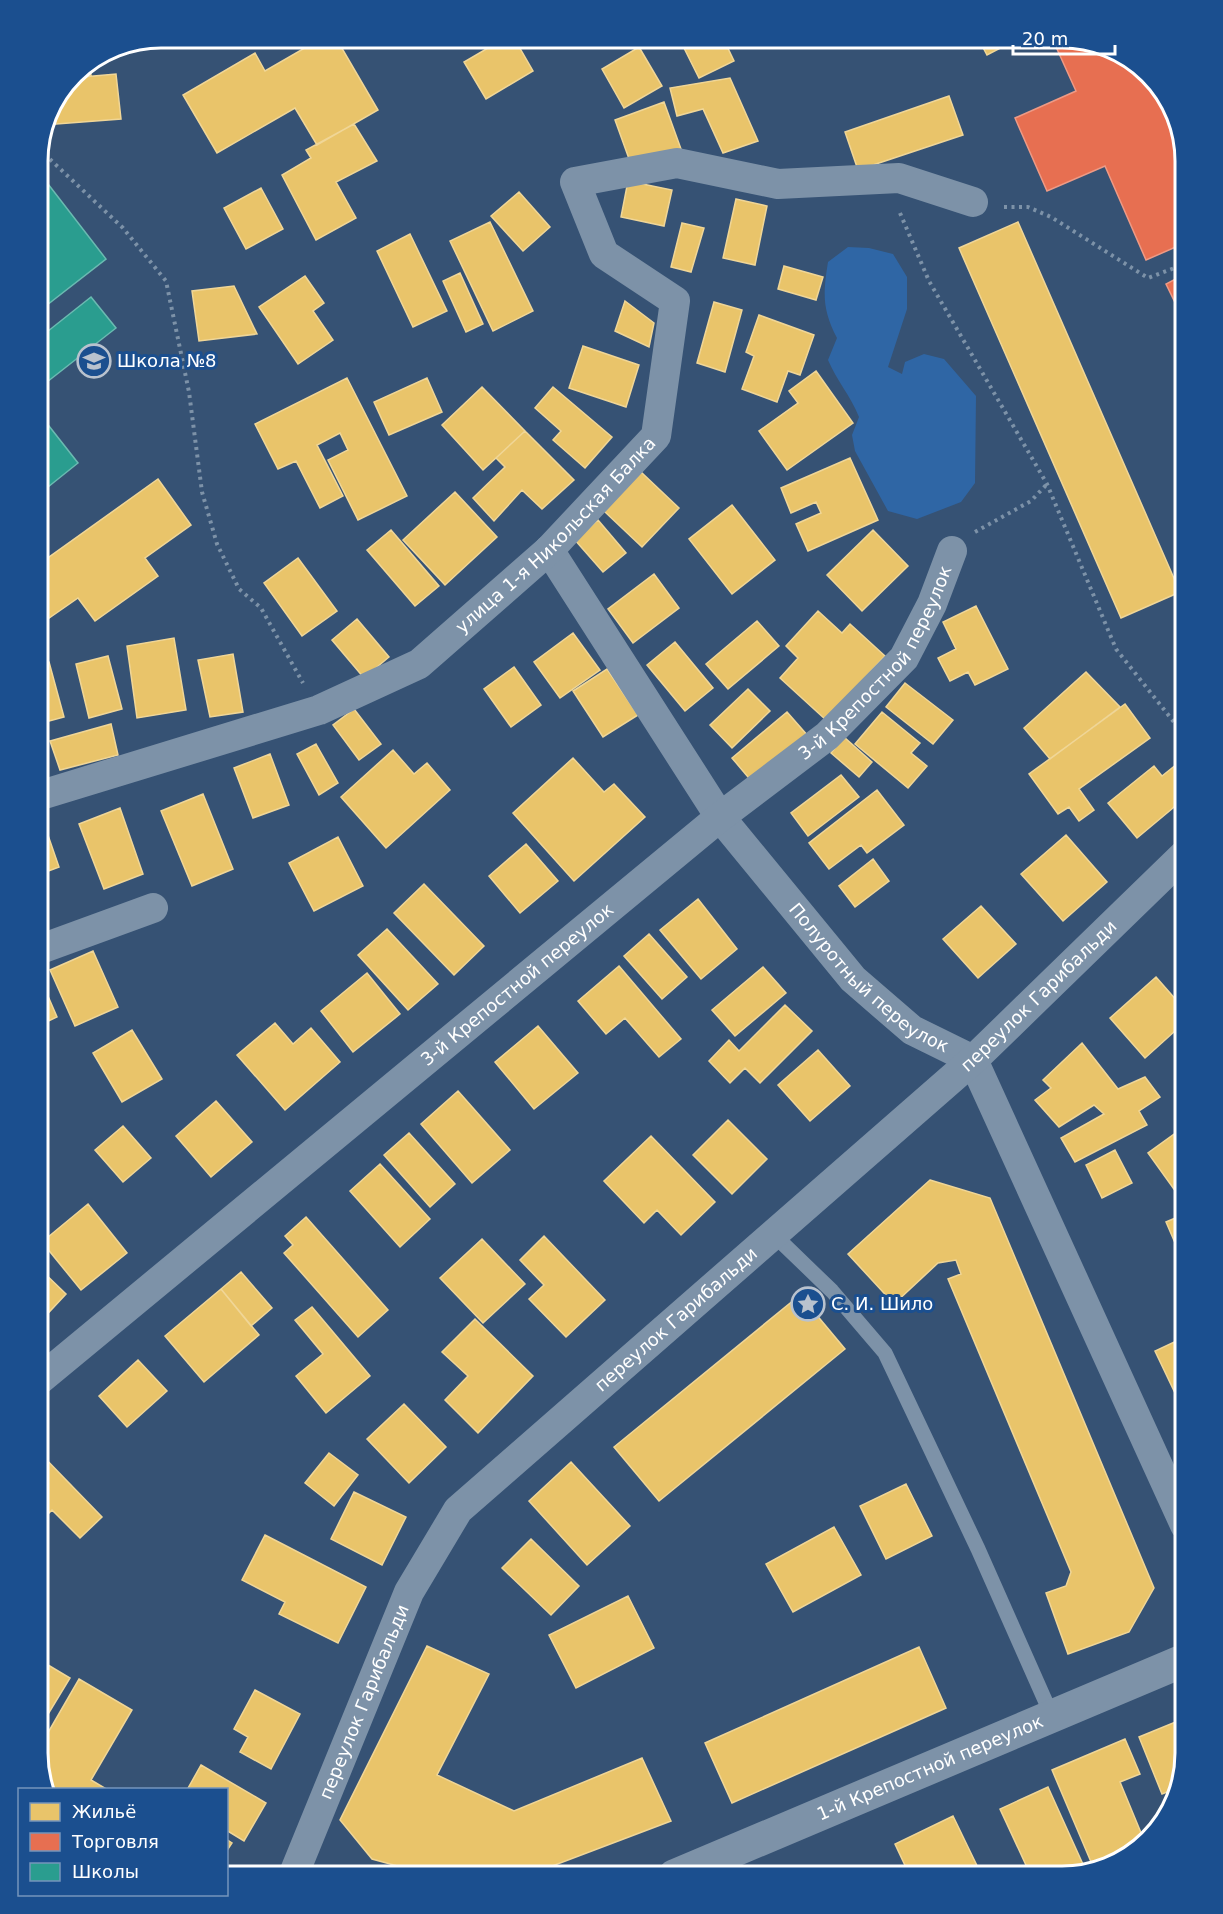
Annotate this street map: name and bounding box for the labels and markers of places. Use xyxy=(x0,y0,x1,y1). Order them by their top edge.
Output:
school or university icon: Школа №8 xyxy=(76,343,112,379)
place label: Школа №8 xyxy=(117,350,217,371)
place icon: С. И. Шило xyxy=(790,1286,826,1322)
place label: С. И. Шило xyxy=(831,1293,933,1314)

